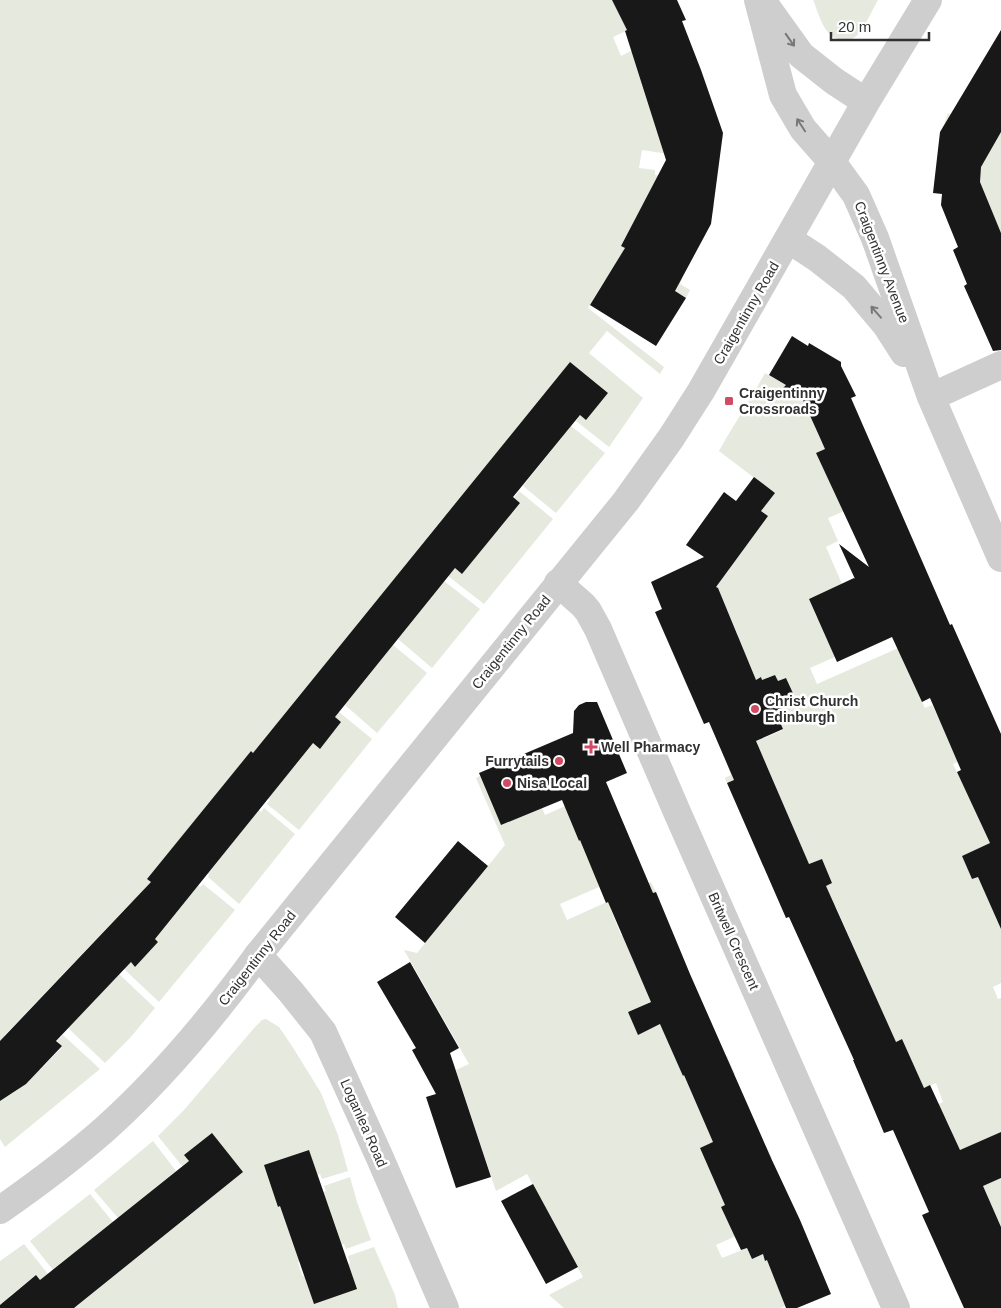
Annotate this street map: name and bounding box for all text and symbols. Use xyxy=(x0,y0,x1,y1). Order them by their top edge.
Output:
scale bar xyxy=(831,10,928,42)
text: 20 m xyxy=(838,18,871,35)
one-way arrow xyxy=(785,33,795,47)
one-way arrow xyxy=(795,118,805,132)
street label: Craigentinny Avenue xyxy=(851,199,913,325)
street label: Craigentinny Road xyxy=(710,259,782,367)
one-way arrow xyxy=(870,306,882,319)
place label: Craigentinny Crossroads xyxy=(739,385,825,417)
marker: Craigentinny Crossroads xyxy=(723,395,735,407)
street label: Craigentinny Road xyxy=(468,592,554,692)
place label: Christ Church Edinburgh xyxy=(765,693,858,725)
marker: Christ Church Edinburgh xyxy=(749,703,761,715)
place label: Well Pharmacy xyxy=(601,739,701,755)
marker: Well Pharmacy xyxy=(585,741,597,753)
place label: Furrytails xyxy=(485,753,549,769)
marker: Furrytails xyxy=(553,755,565,767)
place label: Nisa Local xyxy=(517,775,587,791)
marker: Nisa Local xyxy=(501,777,513,789)
street label: Britwell Crescent xyxy=(705,890,763,992)
street label: Craigentinny Road xyxy=(215,907,299,1009)
street label: Loganlea Road xyxy=(337,1076,391,1170)

